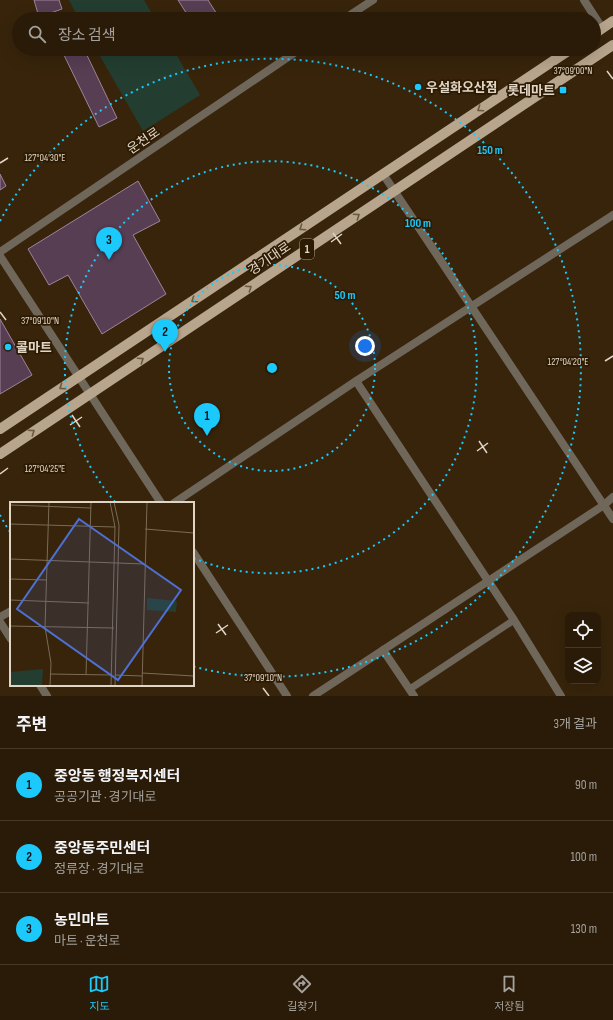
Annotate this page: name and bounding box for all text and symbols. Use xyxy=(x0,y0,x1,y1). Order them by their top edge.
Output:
search box xyxy=(12,12,601,56)
icon: search xyxy=(26,23,48,45)
text: 장소 검색 xyxy=(58,26,116,45)
text: 37°09'00"N xyxy=(554,65,592,77)
place label: 우설화오산점 xyxy=(426,80,498,96)
marker: 우설화오산점 xyxy=(413,82,423,92)
place label: 롯데마트 xyxy=(507,83,555,99)
marker: 롯데마트 xyxy=(558,85,568,95)
one-way arrow xyxy=(477,105,484,112)
street label: 운천로 xyxy=(124,124,163,157)
text: 150 m xyxy=(477,143,503,158)
text: 127°04'30"E xyxy=(25,152,66,164)
one-way arrow xyxy=(353,213,360,221)
text: 100 m xyxy=(405,216,431,231)
one-way arrow xyxy=(299,223,306,231)
pin: 3 xyxy=(96,227,122,260)
street label: 경기대로 xyxy=(245,239,294,279)
road number: 1 xyxy=(300,239,314,259)
one-way arrow xyxy=(245,285,252,293)
text: 50 m xyxy=(335,288,355,303)
one-way arrow xyxy=(191,295,198,303)
text: 37°09'10"N xyxy=(21,315,59,327)
pin: 2 xyxy=(152,319,178,352)
your location xyxy=(355,336,375,356)
place label: 콜마트 xyxy=(16,340,52,356)
marker: 콜마트 xyxy=(3,342,13,352)
text: 127°04'20"E xyxy=(548,356,588,368)
one-way arrow xyxy=(136,358,143,365)
centre of rings xyxy=(265,361,279,375)
one-way arrow xyxy=(59,382,66,390)
pin: 1 xyxy=(194,403,220,436)
one-way arrow xyxy=(28,430,35,437)
text: 127°04'25"E xyxy=(25,463,65,475)
inset map xyxy=(10,502,194,686)
map controls xyxy=(565,612,601,684)
button: locate xyxy=(565,612,601,648)
button: layers xyxy=(565,648,601,684)
text: 37°09'10"N xyxy=(244,672,282,684)
text: 주변 xyxy=(16,715,47,735)
text: 3개 결과 xyxy=(554,716,597,732)
text: 중앙동 행정복지센터 xyxy=(54,767,181,786)
text: 1 xyxy=(26,777,32,793)
text: 90 m xyxy=(575,777,597,793)
text: 공공기관 · 경기대로 xyxy=(54,789,156,805)
text: 중앙동주민센터 xyxy=(54,839,151,858)
text: 2 xyxy=(26,849,32,865)
text: 100 m xyxy=(570,849,597,865)
text: 정류장 · 경기대로 xyxy=(54,861,144,877)
text: 농민마트 xyxy=(54,911,109,930)
text: 3 xyxy=(26,921,32,937)
text: 130 m xyxy=(571,921,597,937)
text: 마트 · 운천로 xyxy=(54,933,121,949)
tab: 지도 xyxy=(88,973,110,1013)
tab: 길찾기 xyxy=(287,973,318,1013)
tab: 저장됨 xyxy=(494,973,525,1013)

